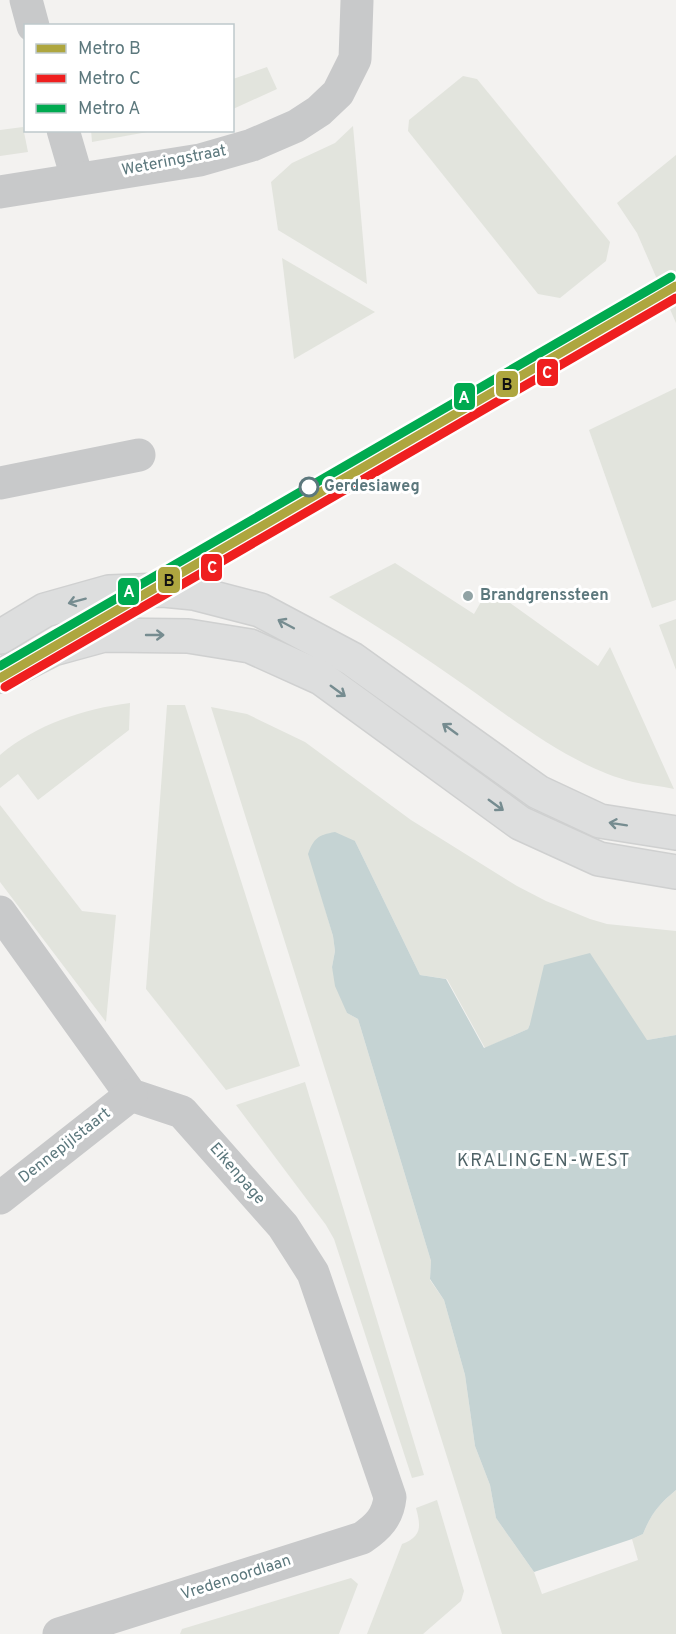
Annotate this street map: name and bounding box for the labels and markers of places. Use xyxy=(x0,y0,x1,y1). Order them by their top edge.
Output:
marker: Gerdesiaweg xyxy=(299,477,319,497)
place label: Gerdesiaweg xyxy=(324,477,420,497)
place label: Brandgrenssteen xyxy=(480,586,609,606)
marker: Brandgrenssteen xyxy=(461,589,475,603)

